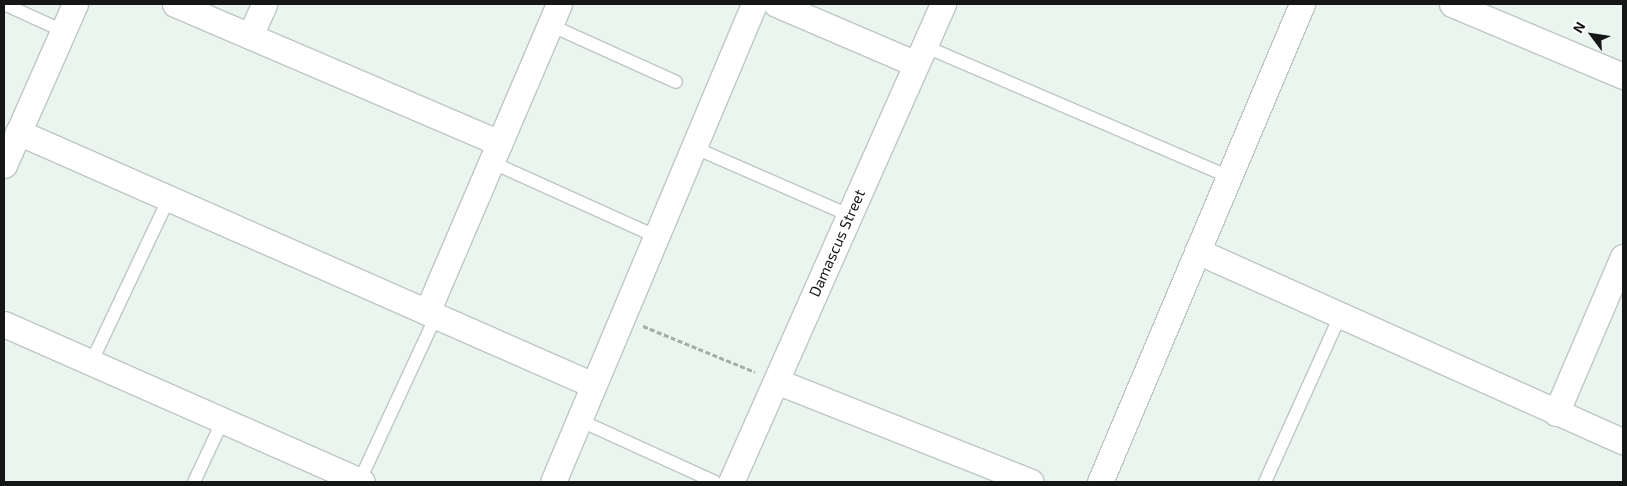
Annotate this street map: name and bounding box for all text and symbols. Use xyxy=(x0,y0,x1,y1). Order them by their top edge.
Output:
north arrow xyxy=(1567,10,1617,60)
text: N xyxy=(1569,18,1589,36)
street label: Damascus Street xyxy=(805,186,869,300)

